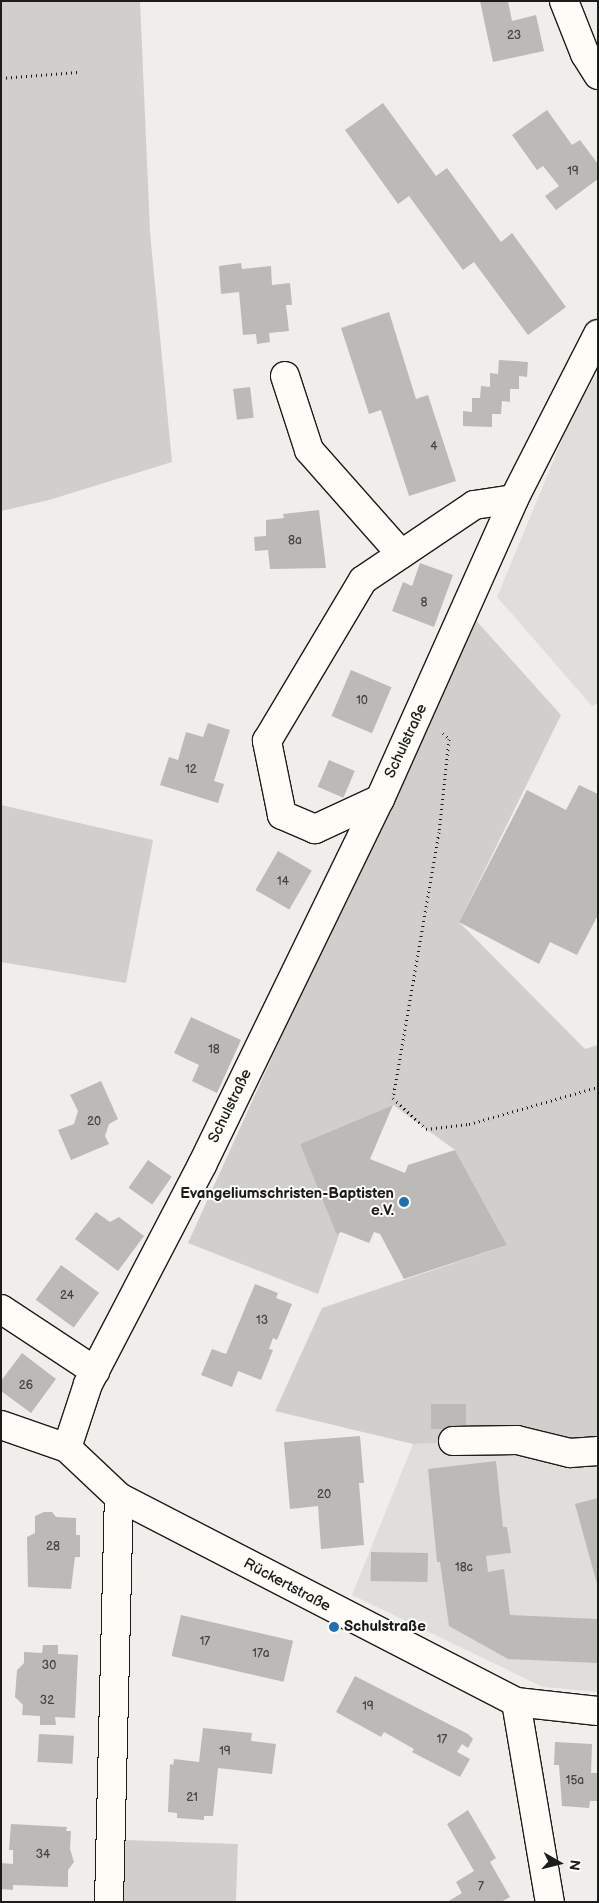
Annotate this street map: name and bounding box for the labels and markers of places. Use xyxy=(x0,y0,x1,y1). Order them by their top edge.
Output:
place label: Evangeliumschristen-Baptisten e.V. xyxy=(180,1184,394,1219)
marker: Evangeliumschristen-Baptisten e.V. xyxy=(398,1196,410,1208)
place label: Schulstraße xyxy=(344,1618,426,1636)
marker: Schulstraße xyxy=(328,1621,340,1633)

